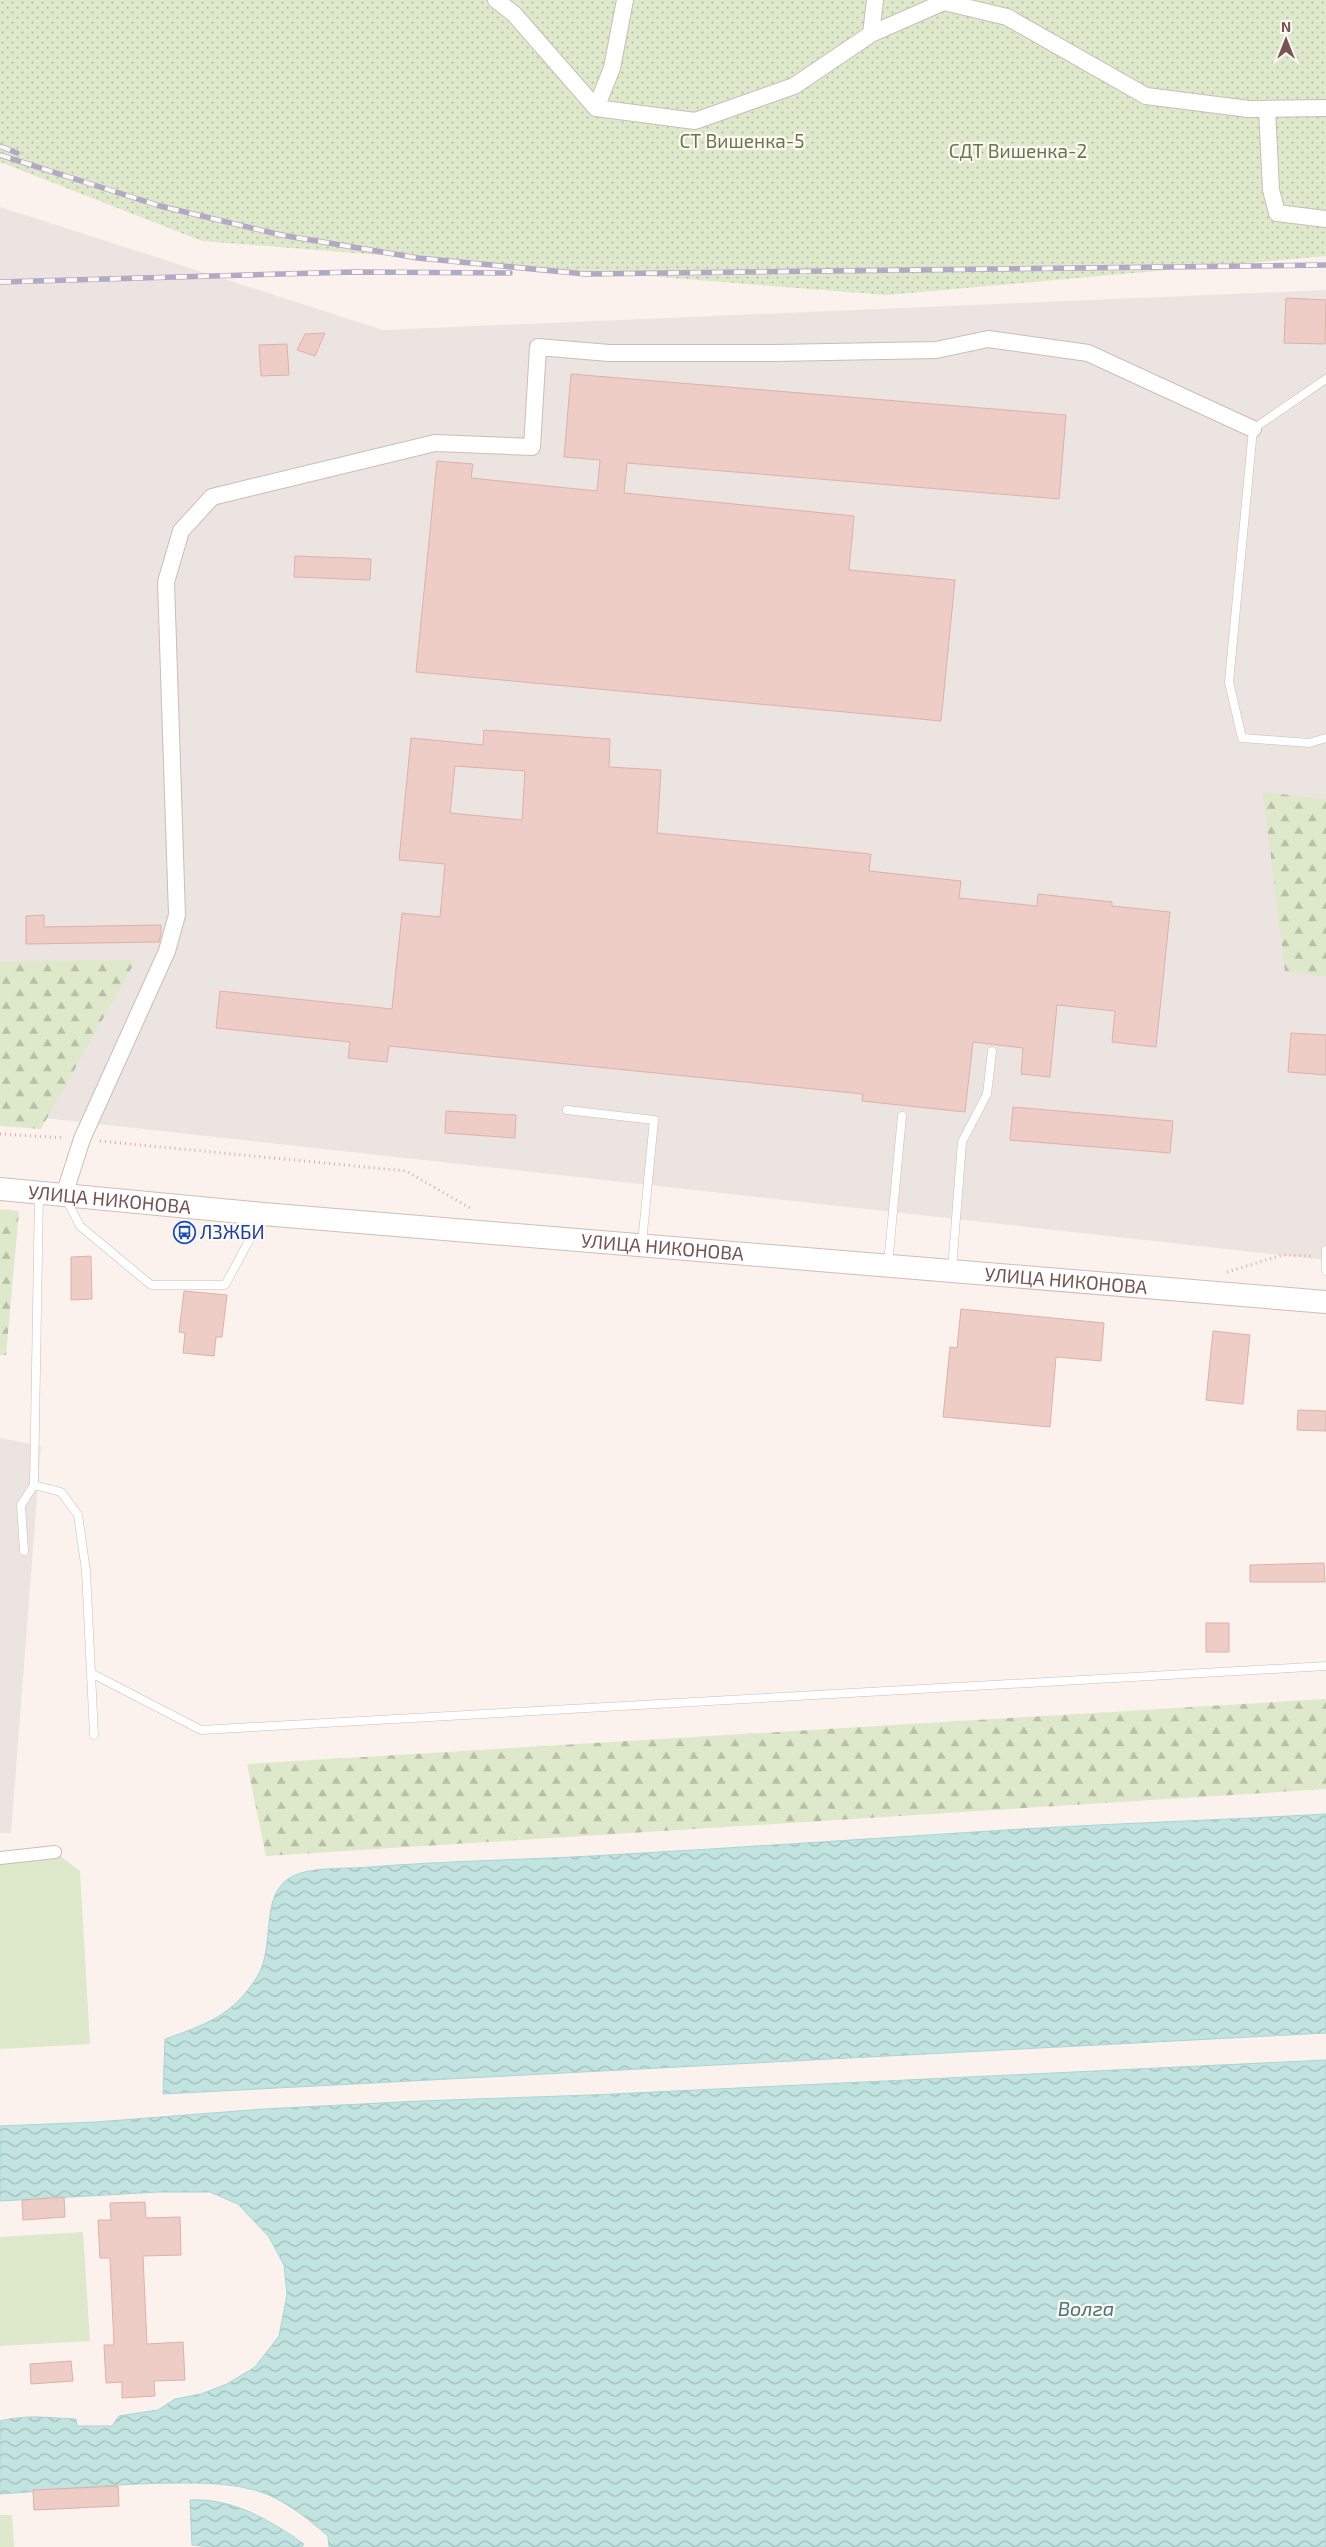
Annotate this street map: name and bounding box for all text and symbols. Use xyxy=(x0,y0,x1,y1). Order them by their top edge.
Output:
north arrow xyxy=(1261,15,1311,65)
text: N xyxy=(1281,18,1291,35)
park label: СТ Вишенка-5 xyxy=(679,129,805,152)
park label: СДТ Вишенка-2 xyxy=(949,139,1087,162)
street label: УЛИЦА НИКОНОВА xyxy=(27,1180,192,1218)
bus stop icon: ЛЗЖБИ xyxy=(172,1220,196,1244)
place label: ЛЗЖБИ xyxy=(200,1220,265,1243)
street label: УЛИЦА НИКОНОВА xyxy=(580,1228,745,1265)
street label: УЛИЦА НИКОНОВА xyxy=(984,1262,1149,1298)
water label: Волга xyxy=(1058,2296,1114,2320)

